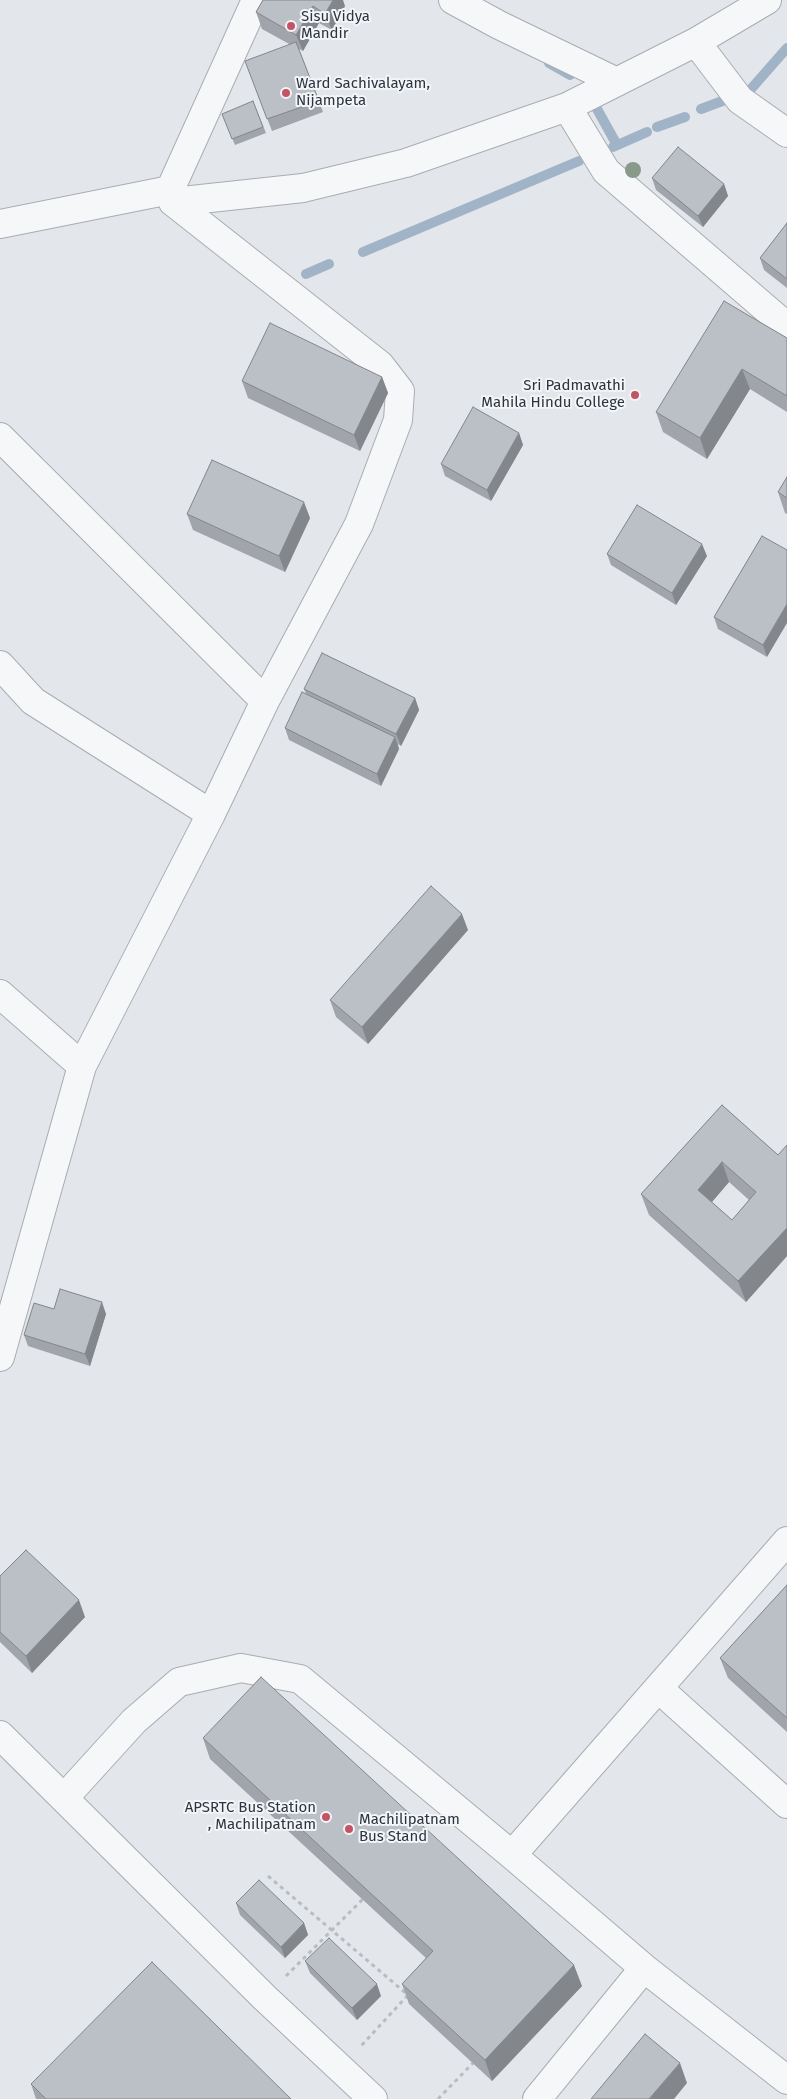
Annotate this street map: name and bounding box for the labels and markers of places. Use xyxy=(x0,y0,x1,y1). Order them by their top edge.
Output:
place label: Sisu Vidya Mandir xyxy=(301,8,370,43)
marker: Sisu Vidya Mandir xyxy=(285,20,297,32)
place label: Ward Sachivalayam, Nijampeta xyxy=(296,75,430,110)
marker: Ward Sachivalayam, Nijampeta xyxy=(280,87,292,99)
place label: Sri Padmavathi Mahila Hindu College xyxy=(481,377,625,412)
marker: Sri Padmavathi Mahila Hindu College xyxy=(629,389,641,401)
place label: APSRTC Bus Station , Machilipatnam xyxy=(185,1799,316,1834)
marker: APSRTC Bus Station , Machilipatnam xyxy=(320,1811,332,1823)
place label: Machilipatnam Bus Stand xyxy=(359,1811,460,1846)
marker: Machilipatnam Bus Stand xyxy=(343,1823,355,1835)

